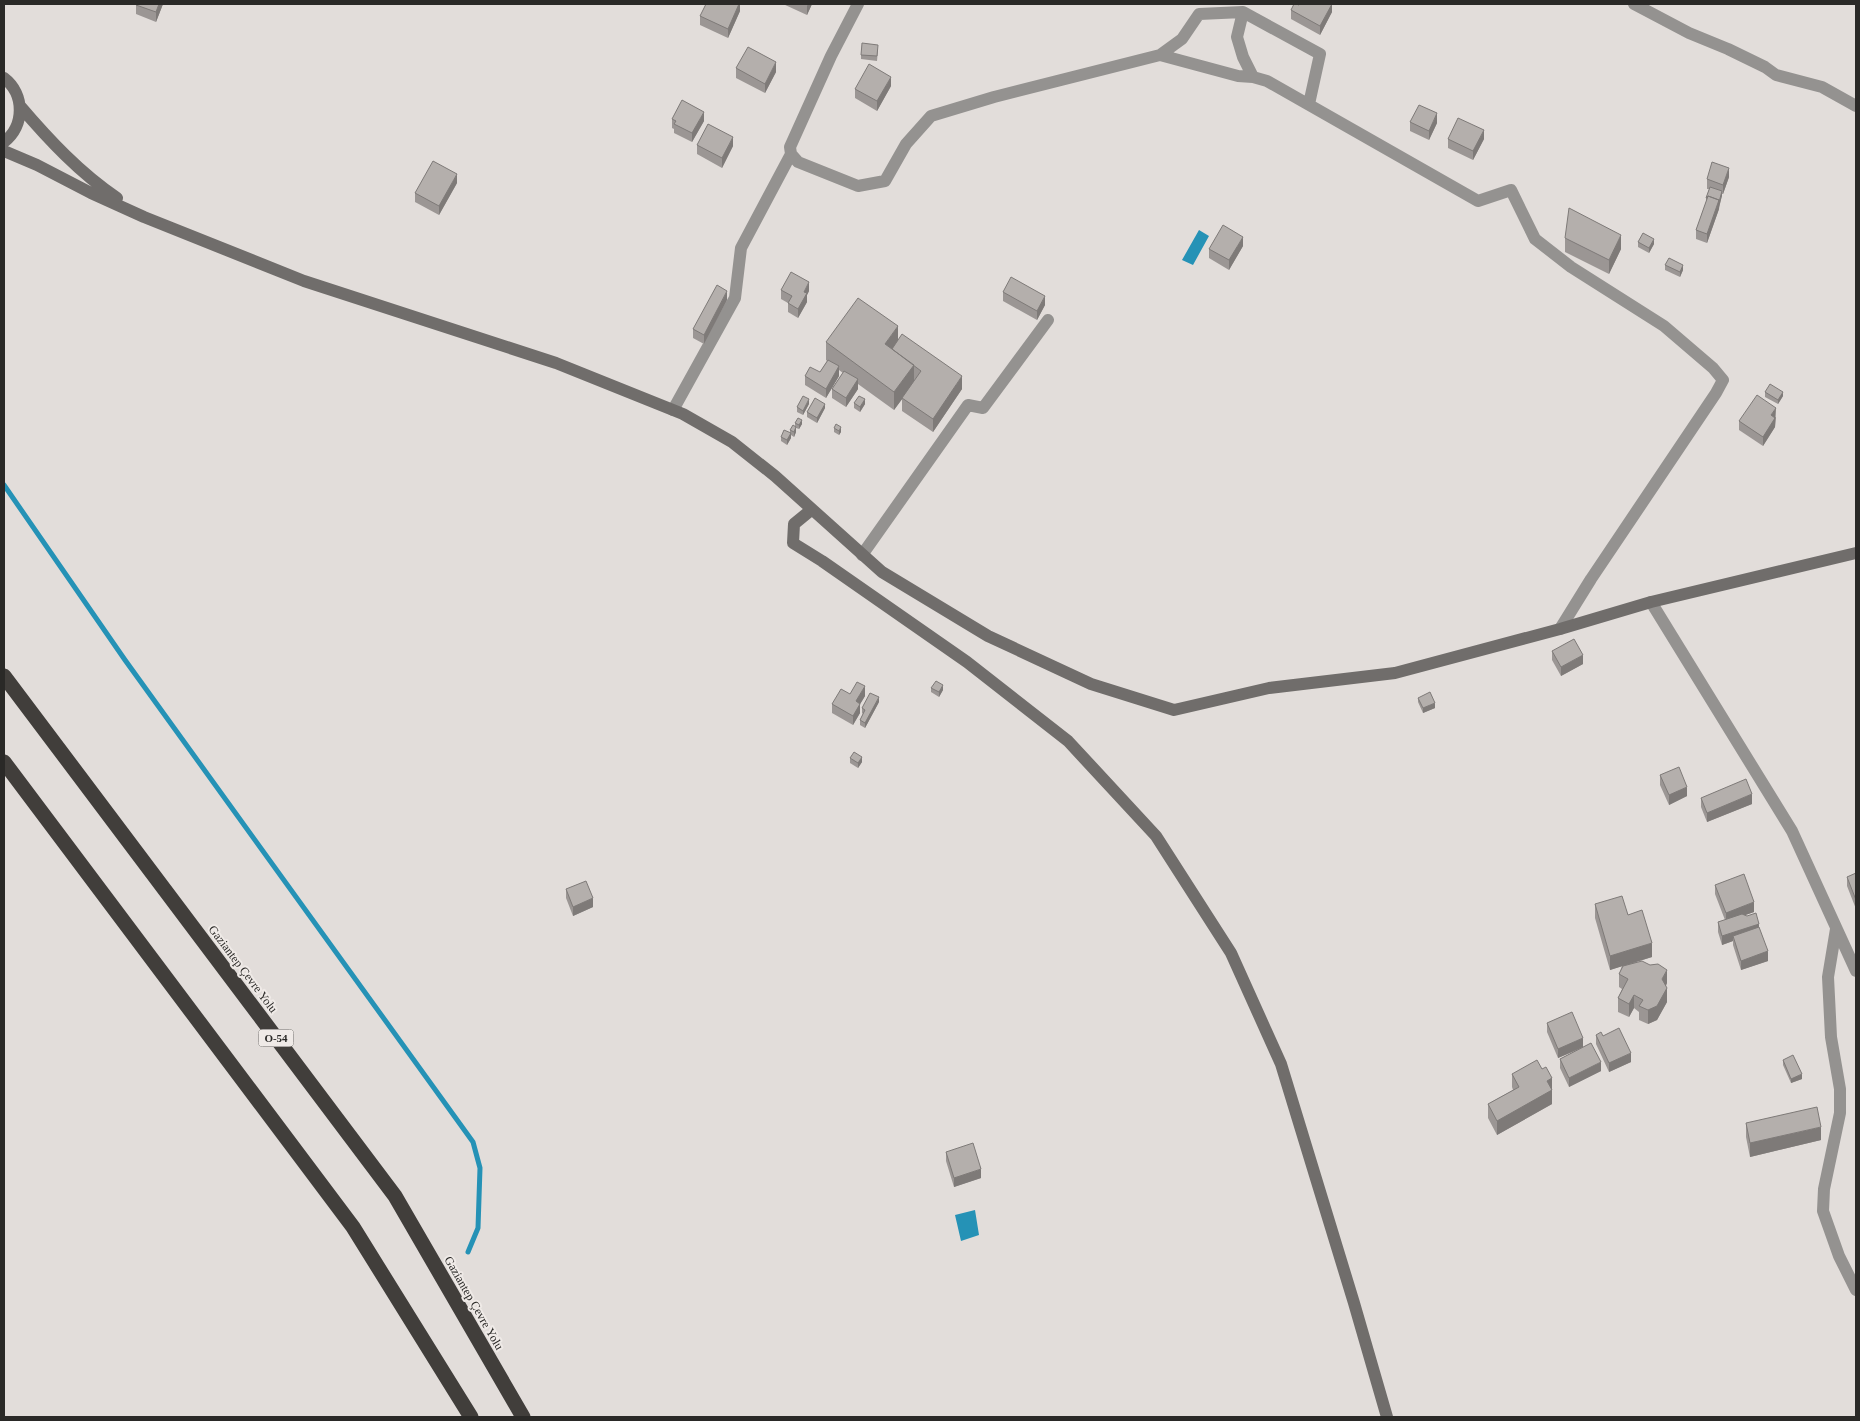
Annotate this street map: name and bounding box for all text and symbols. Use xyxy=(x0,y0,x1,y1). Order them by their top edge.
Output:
street label: Gaziantep Çevre Yolu xyxy=(206,923,280,1015)
road number: O-54 xyxy=(258,1030,294,1046)
street label: Gaziantep Çevre Yolu xyxy=(442,1254,506,1352)

